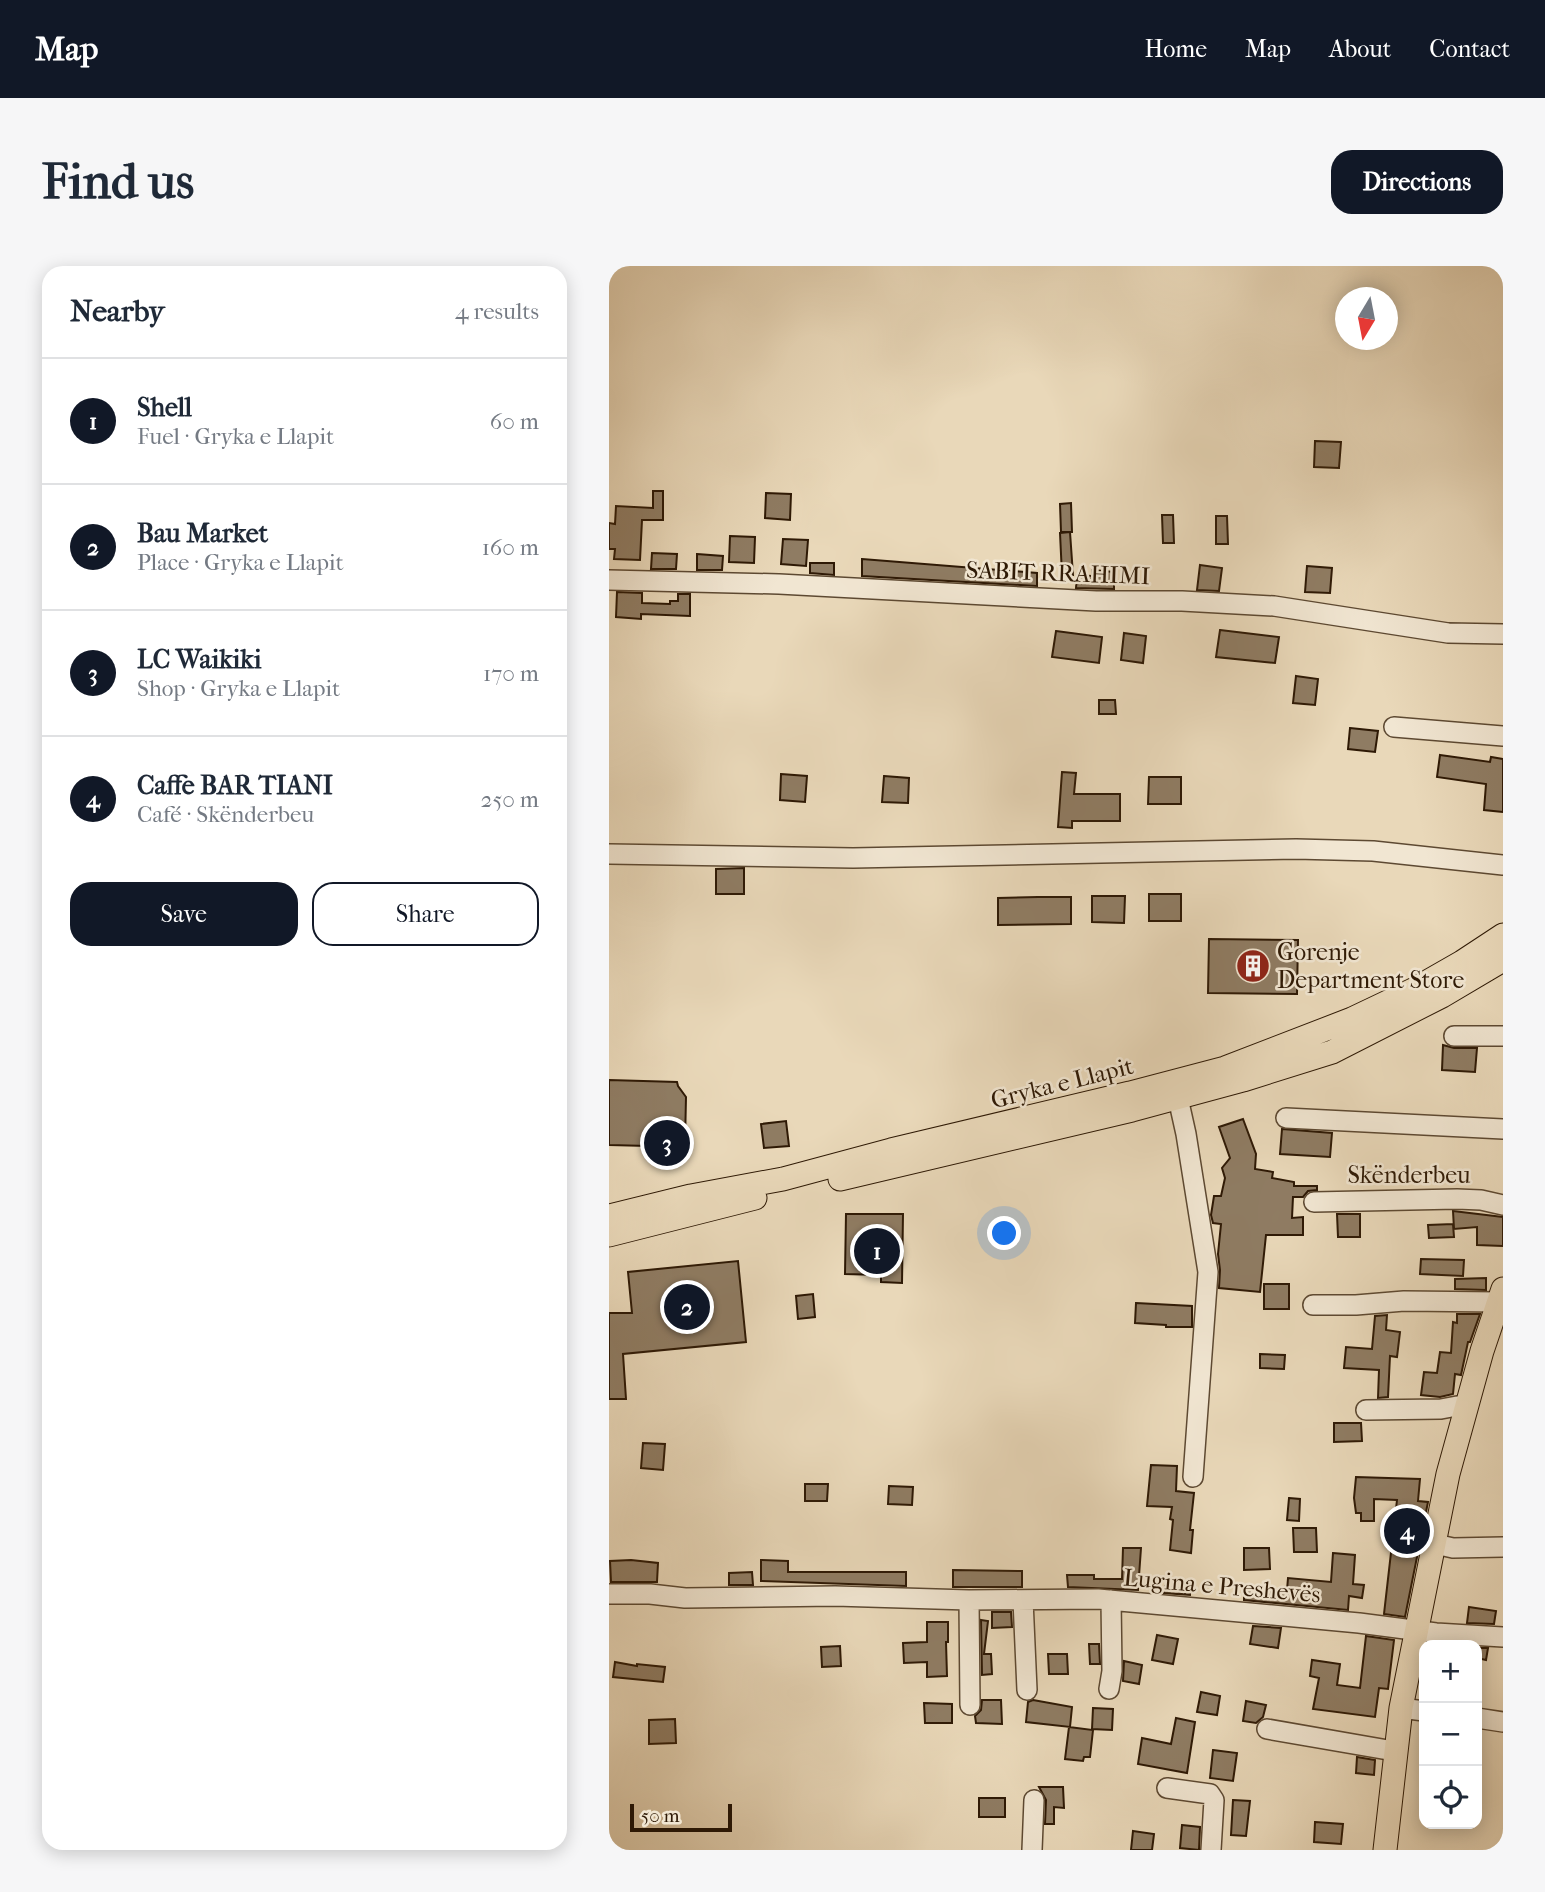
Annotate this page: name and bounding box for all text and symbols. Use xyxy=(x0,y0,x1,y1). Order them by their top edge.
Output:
text: Map xyxy=(35,30,98,69)
text: Home xyxy=(1145,35,1207,63)
text: Map xyxy=(1245,35,1291,63)
text: About xyxy=(1329,35,1391,63)
text: Contact xyxy=(1429,35,1510,63)
button: Directions xyxy=(1331,150,1503,214)
text: Find us xyxy=(42,153,194,211)
north arrow xyxy=(1335,287,1398,350)
text: Nearby xyxy=(70,294,165,329)
text: 4 results xyxy=(455,298,539,325)
text: Shell xyxy=(137,392,192,423)
text: 1 xyxy=(89,408,97,435)
text: 60 m xyxy=(490,408,539,435)
text: Fuel · Gryka e Llapit xyxy=(137,423,334,450)
text: Bau Market xyxy=(137,518,268,549)
text: 2 xyxy=(87,534,99,561)
text: 160 m xyxy=(482,534,539,561)
text: Place · Gryka e Llapit xyxy=(137,549,344,576)
street label: SABIT RRAHIMI xyxy=(965,556,1151,590)
text: LC Waikiki xyxy=(137,644,261,675)
text: 3 xyxy=(88,660,98,687)
text: 170 m xyxy=(483,660,539,687)
text: Shop · Gryka e Llapit xyxy=(137,675,340,702)
text: Caffe BAR TIANI xyxy=(137,770,333,801)
text: 4 xyxy=(86,786,100,813)
text: 250 m xyxy=(481,786,539,813)
text: Café · Skënderbeu xyxy=(137,801,314,828)
button: Save xyxy=(70,882,298,946)
button: Share xyxy=(312,882,539,946)
place label: Gorenje Department Store xyxy=(1277,938,1464,994)
building icon: Gorenje Department Store xyxy=(1234,947,1272,985)
street label: Gryka e Llapit xyxy=(988,1052,1137,1114)
pin: 3 xyxy=(644,1117,690,1169)
street label: Skënderbeu xyxy=(1347,1161,1471,1189)
your location xyxy=(987,1216,1021,1250)
pin: 1 xyxy=(854,1225,900,1277)
pin: 2 xyxy=(664,1281,710,1333)
pin: 4 xyxy=(1384,1505,1430,1557)
street label: Lugina e Preshevës xyxy=(1122,1563,1322,1609)
map controls xyxy=(1419,1640,1482,1829)
button: + xyxy=(1419,1640,1482,1703)
button: − xyxy=(1419,1703,1482,1766)
button: locate xyxy=(1419,1766,1482,1829)
scale bar xyxy=(630,1801,731,1833)
text: 50 m xyxy=(641,1805,680,1827)

